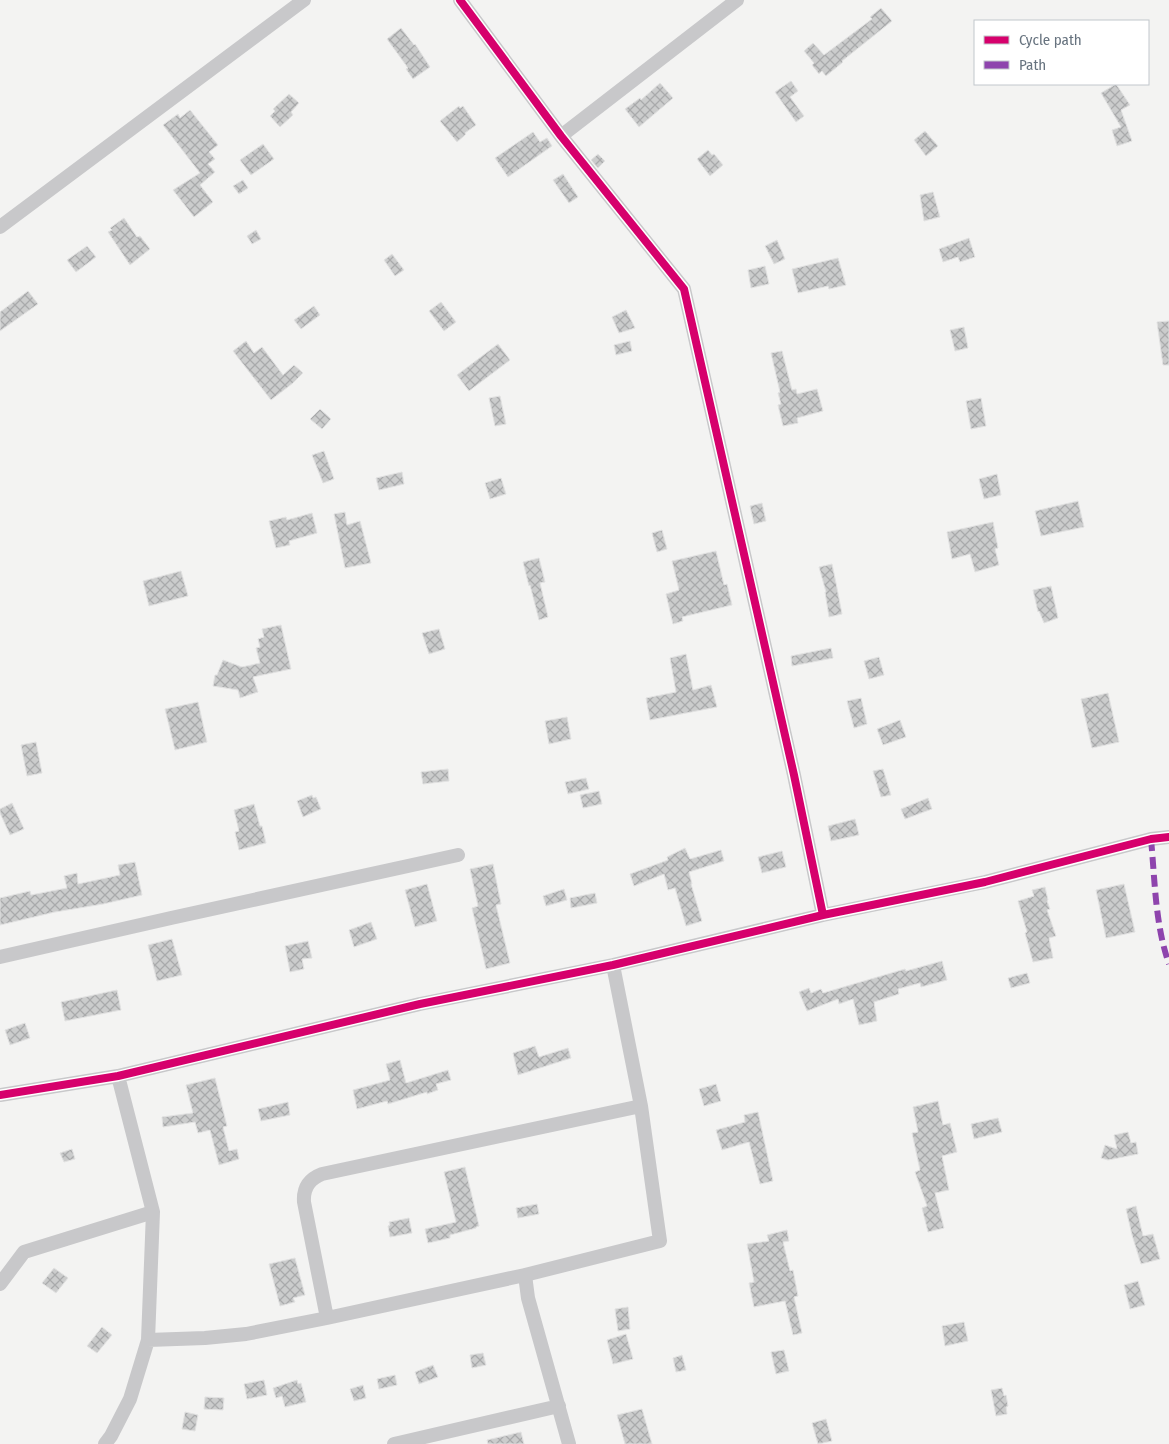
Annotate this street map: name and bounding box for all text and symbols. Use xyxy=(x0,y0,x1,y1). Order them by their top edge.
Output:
legend xyxy=(974,20,1149,85)
text: Cycle path xyxy=(1019,31,1082,49)
text: Path xyxy=(1019,56,1046,74)

